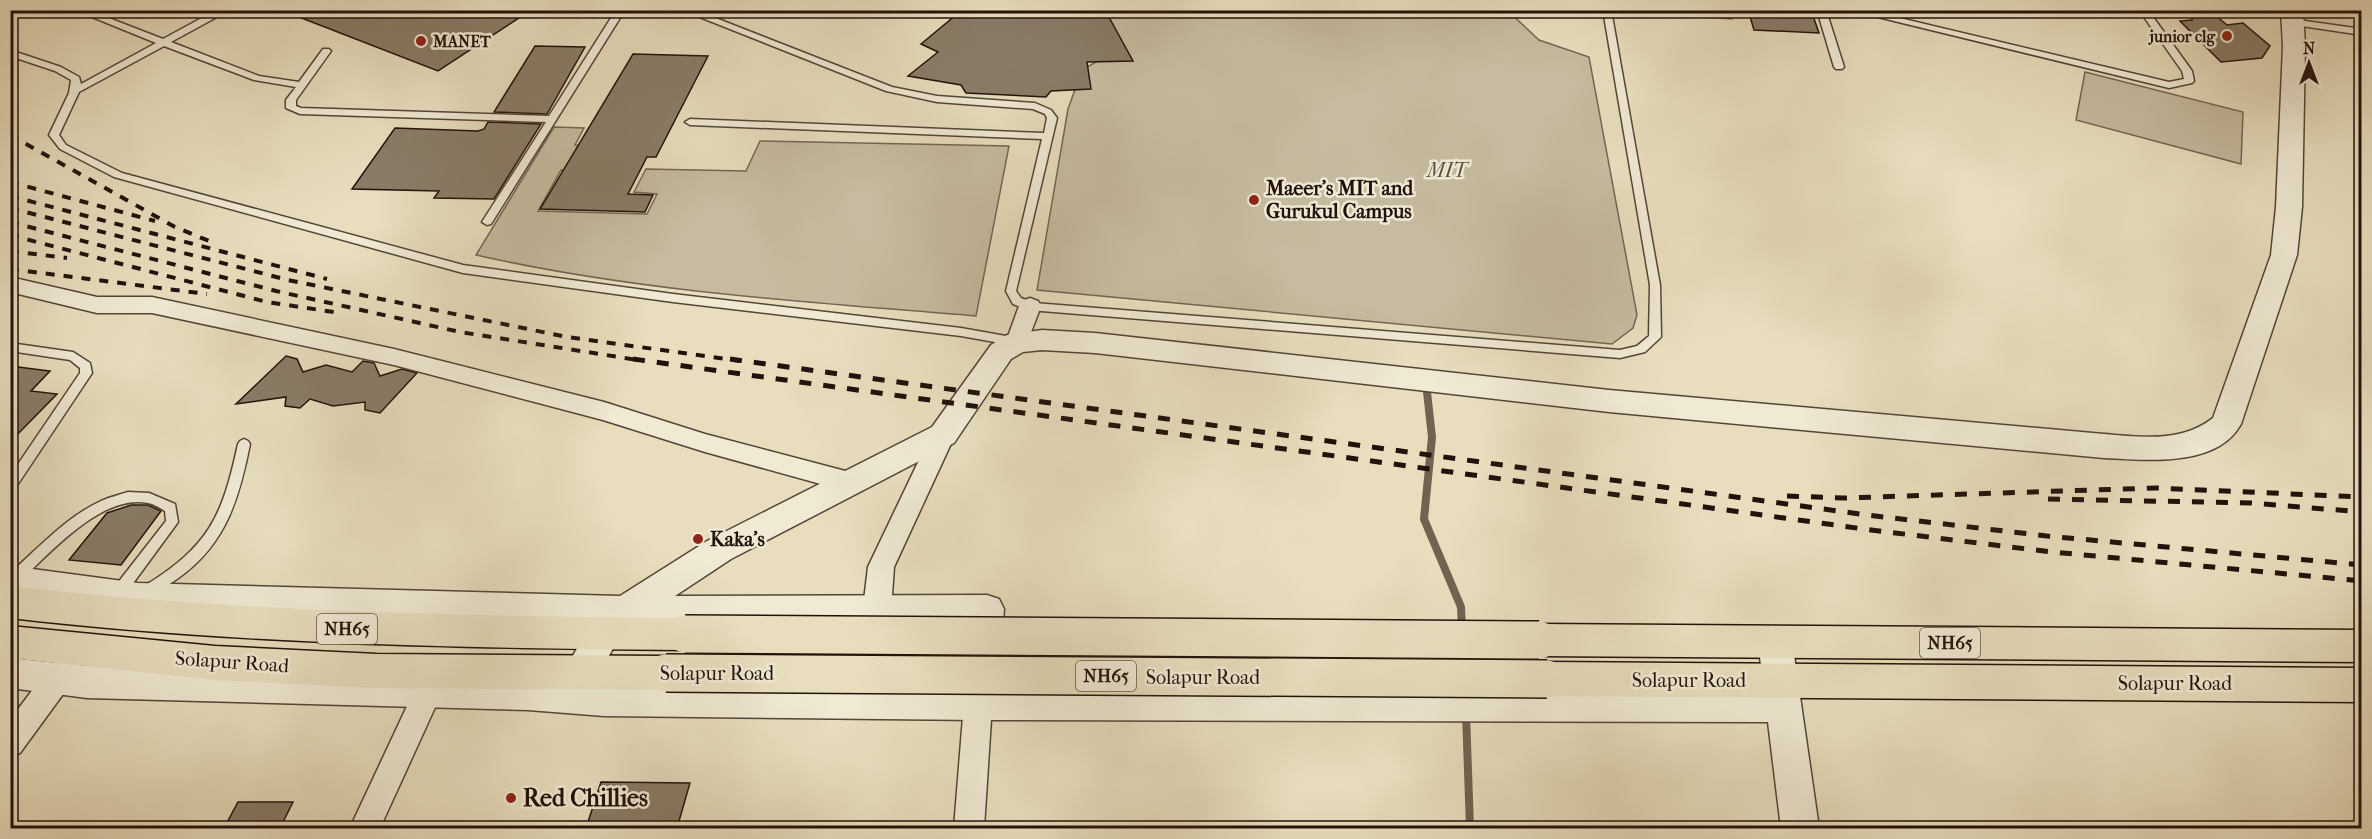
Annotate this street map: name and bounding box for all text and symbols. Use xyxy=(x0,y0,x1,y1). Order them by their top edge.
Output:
place label: junior clg xyxy=(2148,27,2215,47)
marker: junior clg xyxy=(2220,29,2234,43)
place label: MANET xyxy=(432,32,492,51)
north arrow xyxy=(2279,33,2339,93)
marker: MANET xyxy=(414,34,428,48)
text: N xyxy=(2303,39,2316,58)
park label: MIT xyxy=(1425,159,1470,182)
place label: Maeer's MIT and Gurukul Campus xyxy=(1265,177,1414,223)
marker: Maeer's MIT and Gurukul Campus xyxy=(1247,193,1261,207)
place label: Kaka's xyxy=(710,528,766,551)
marker: Kaka's xyxy=(691,532,705,546)
road number: NH65 xyxy=(317,614,377,644)
road number: NH65 xyxy=(1920,628,1980,658)
street label: Solapur Road xyxy=(174,647,291,678)
road number: NH65 xyxy=(1076,661,1136,691)
street label: Solapur Road xyxy=(660,662,775,685)
street label: Solapur Road xyxy=(1146,666,1261,689)
street label: Solapur Road xyxy=(1632,669,1747,692)
street label: Solapur Road xyxy=(2118,672,2233,695)
place label: Red Chillies xyxy=(523,784,648,812)
marker: Red Chillies xyxy=(504,791,518,805)

